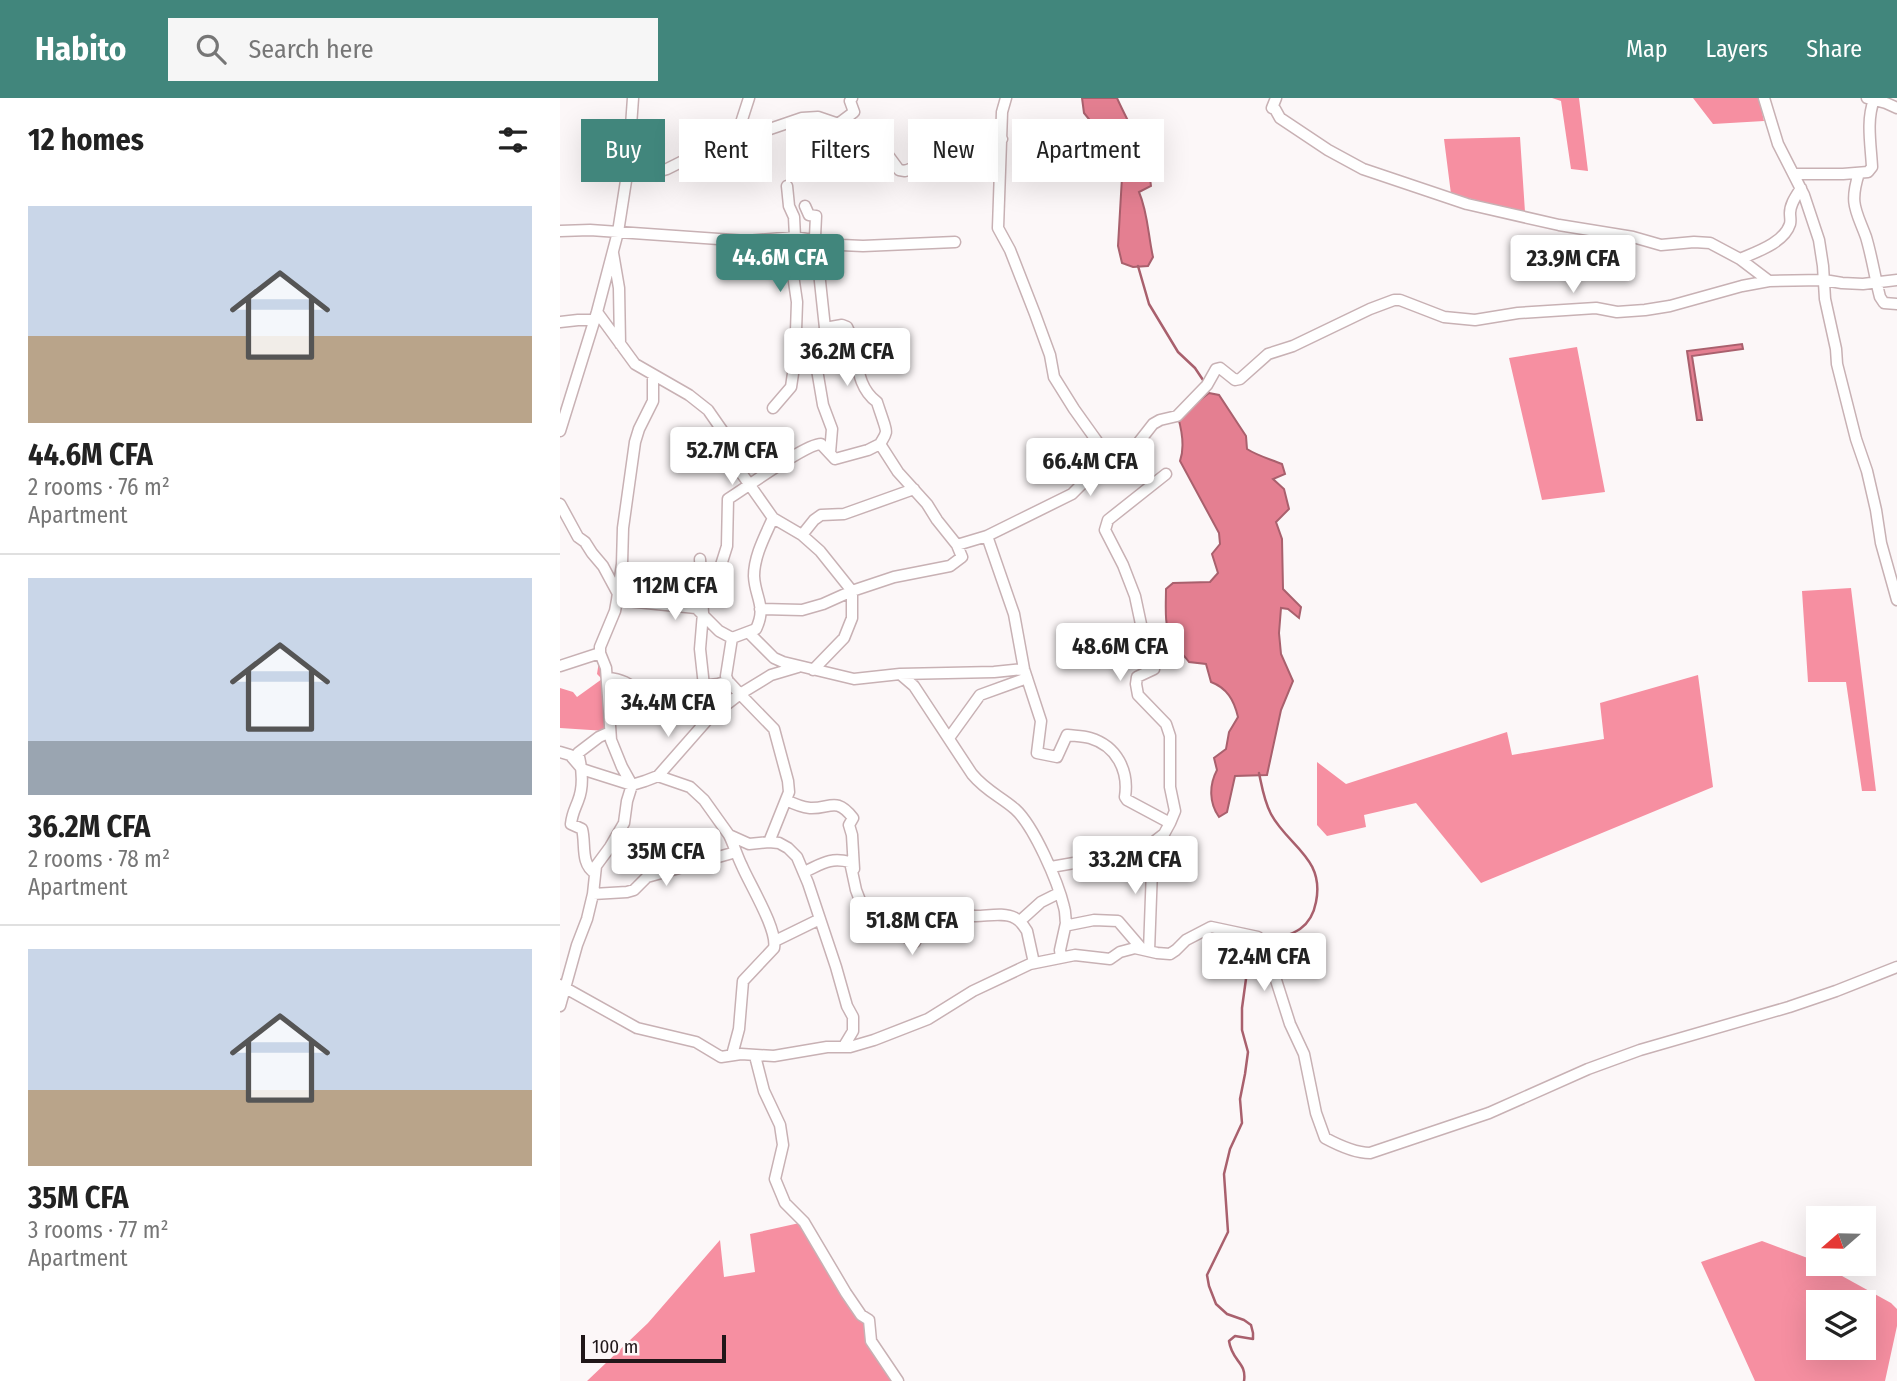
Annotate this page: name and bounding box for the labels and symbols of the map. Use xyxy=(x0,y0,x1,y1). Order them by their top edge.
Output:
pin: 44.6M CFA xyxy=(700,234,860,294)
pin: 23.9M CFA xyxy=(1493,236,1653,295)
pin: 36.2M CFA xyxy=(767,328,927,388)
pin: 52.7M CFA xyxy=(652,428,812,487)
pin: 66.4M CFA xyxy=(1010,438,1170,498)
pin: 112M CFA xyxy=(603,562,747,622)
pin: 48.6M CFA xyxy=(1040,624,1200,683)
pin: 34.4M CFA xyxy=(588,680,748,739)
pin: 35M CFA xyxy=(601,828,731,888)
pin: 33.2M CFA xyxy=(1055,836,1215,896)
pin: 51.8M CFA xyxy=(832,898,992,957)
pin: 72.4M CFA xyxy=(1184,934,1344,993)
north arrow xyxy=(1806,1206,1876,1276)
scale bar xyxy=(581,1332,726,1364)

